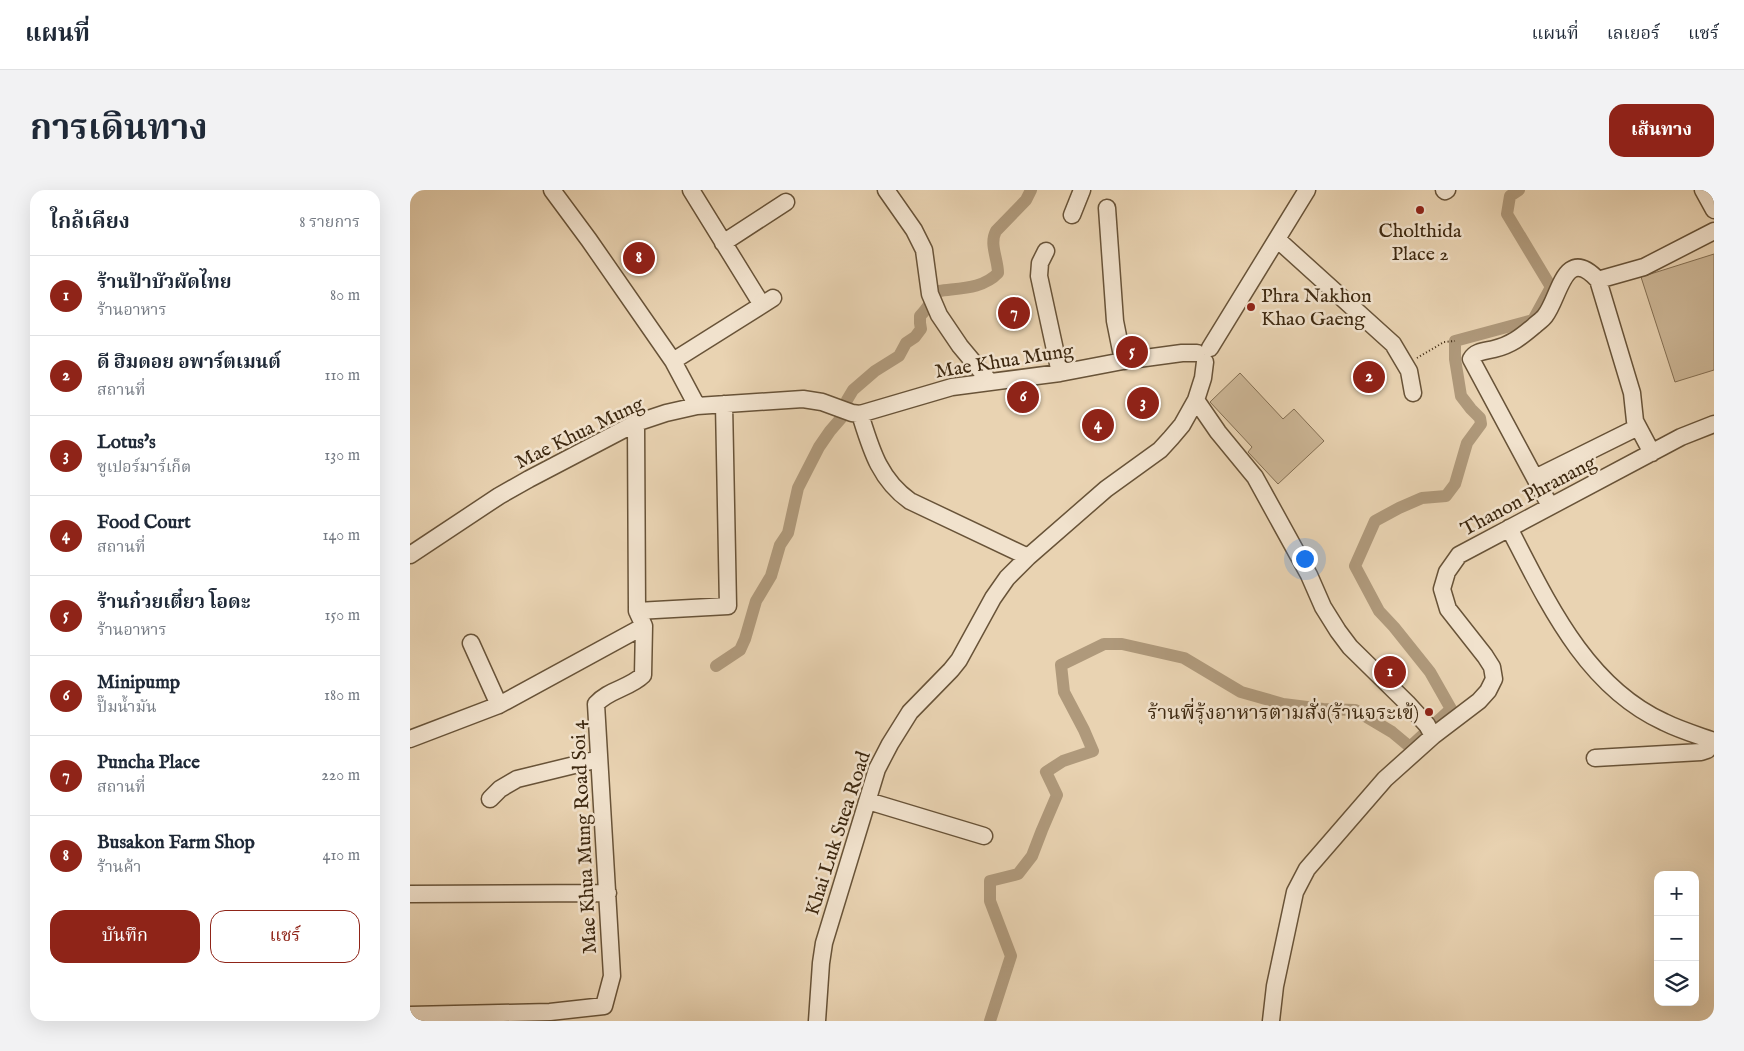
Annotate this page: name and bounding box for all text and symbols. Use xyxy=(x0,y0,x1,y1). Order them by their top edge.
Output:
text: แผนที่ xyxy=(25,19,90,50)
text: แผนที่ xyxy=(1531,23,1579,46)
text: เลเยอร์ xyxy=(1607,23,1660,46)
text: แชร์ xyxy=(1688,23,1719,46)
button: เส้นทาง xyxy=(1609,104,1714,157)
text: การเดินทาง xyxy=(30,107,208,152)
marker: Cholthida Place 2 xyxy=(1414,204,1426,216)
text: ใกล้เคียง xyxy=(50,209,130,236)
text: 8 รายการ xyxy=(299,213,360,233)
place label: Cholthida Place 2 xyxy=(1378,219,1462,267)
pin: 8 xyxy=(623,239,655,277)
text: ร้านป้าบัวผัดไทย xyxy=(97,271,232,295)
place label: Phra Nakhon Khao Gaeng xyxy=(1261,284,1372,332)
text: 1 xyxy=(63,286,69,306)
text: 80 m xyxy=(330,286,360,306)
pin: 7 xyxy=(998,294,1030,332)
text: ร้านอาหาร xyxy=(97,301,166,321)
marker: Phra Nakhon Khao Gaeng xyxy=(1245,301,1257,313)
pin: 5 xyxy=(1116,333,1148,371)
street label: Mae Khua Mung xyxy=(933,338,1076,385)
text: ดี ฮิมดอย อพาร์ตเมนต์ xyxy=(97,351,281,375)
pin: 2 xyxy=(1353,358,1385,396)
text: 2 xyxy=(62,366,70,386)
text: 110 m xyxy=(324,366,360,386)
pin: 6 xyxy=(1007,378,1039,416)
text: สถานที่ xyxy=(97,381,145,401)
pin: 3 xyxy=(1127,384,1159,422)
street label: Mae Khua Mung xyxy=(511,391,649,475)
pin: 4 xyxy=(1082,406,1114,444)
text: Lotus's xyxy=(97,431,156,455)
text: 3 xyxy=(63,446,69,466)
text: 130 m xyxy=(324,446,360,466)
street label: Thanon Phranang xyxy=(1457,450,1602,542)
text: ซูเปอร์มาร์เก็ต xyxy=(97,458,191,478)
text: Food Court xyxy=(97,511,191,535)
text: 4 xyxy=(62,526,70,546)
text: 140 m xyxy=(322,526,360,546)
text: สถานที่ xyxy=(97,538,145,558)
your location xyxy=(1292,546,1318,572)
text: ร้านก๋วยเตี๋ยว โอดะ xyxy=(97,591,251,615)
text: 5 xyxy=(63,606,69,626)
text: 150 m xyxy=(325,606,360,626)
text: ร้านอาหาร xyxy=(97,621,166,641)
pin: 1 xyxy=(1374,653,1406,691)
text: Minipump xyxy=(97,671,180,695)
text: 6 xyxy=(63,686,69,706)
text: 180 m xyxy=(324,686,360,706)
place label: ร้านพี่รุ้งอาหารตามสั่ง(ร้านจระเข้) xyxy=(1148,697,1419,726)
text: ปั๊มน้ำมัน xyxy=(97,698,156,718)
marker: ร้านพี่รุ้งอาหารตามสั่ง(ร้านจระเข้) xyxy=(1423,706,1435,718)
street label: Mae Khua Mung Road Soi 4 xyxy=(566,719,603,955)
street label: Khai Luk Suea Road xyxy=(800,748,877,919)
text: Puncha Place xyxy=(97,751,200,775)
text: 7 xyxy=(62,766,70,786)
text: 220 m xyxy=(321,766,360,786)
text: สถานที่ xyxy=(97,778,145,798)
text: Busakon Farm Shop xyxy=(97,831,255,855)
text: 8 xyxy=(63,846,69,866)
text: 410 m xyxy=(323,846,360,866)
text: ร้านค้า xyxy=(97,858,141,878)
map controls xyxy=(1654,871,1699,1006)
button: + xyxy=(1654,871,1699,916)
button: บันทึก xyxy=(50,910,200,963)
button: แชร์ xyxy=(210,910,360,963)
button: − xyxy=(1654,916,1699,961)
button: layers xyxy=(1654,961,1699,1006)

